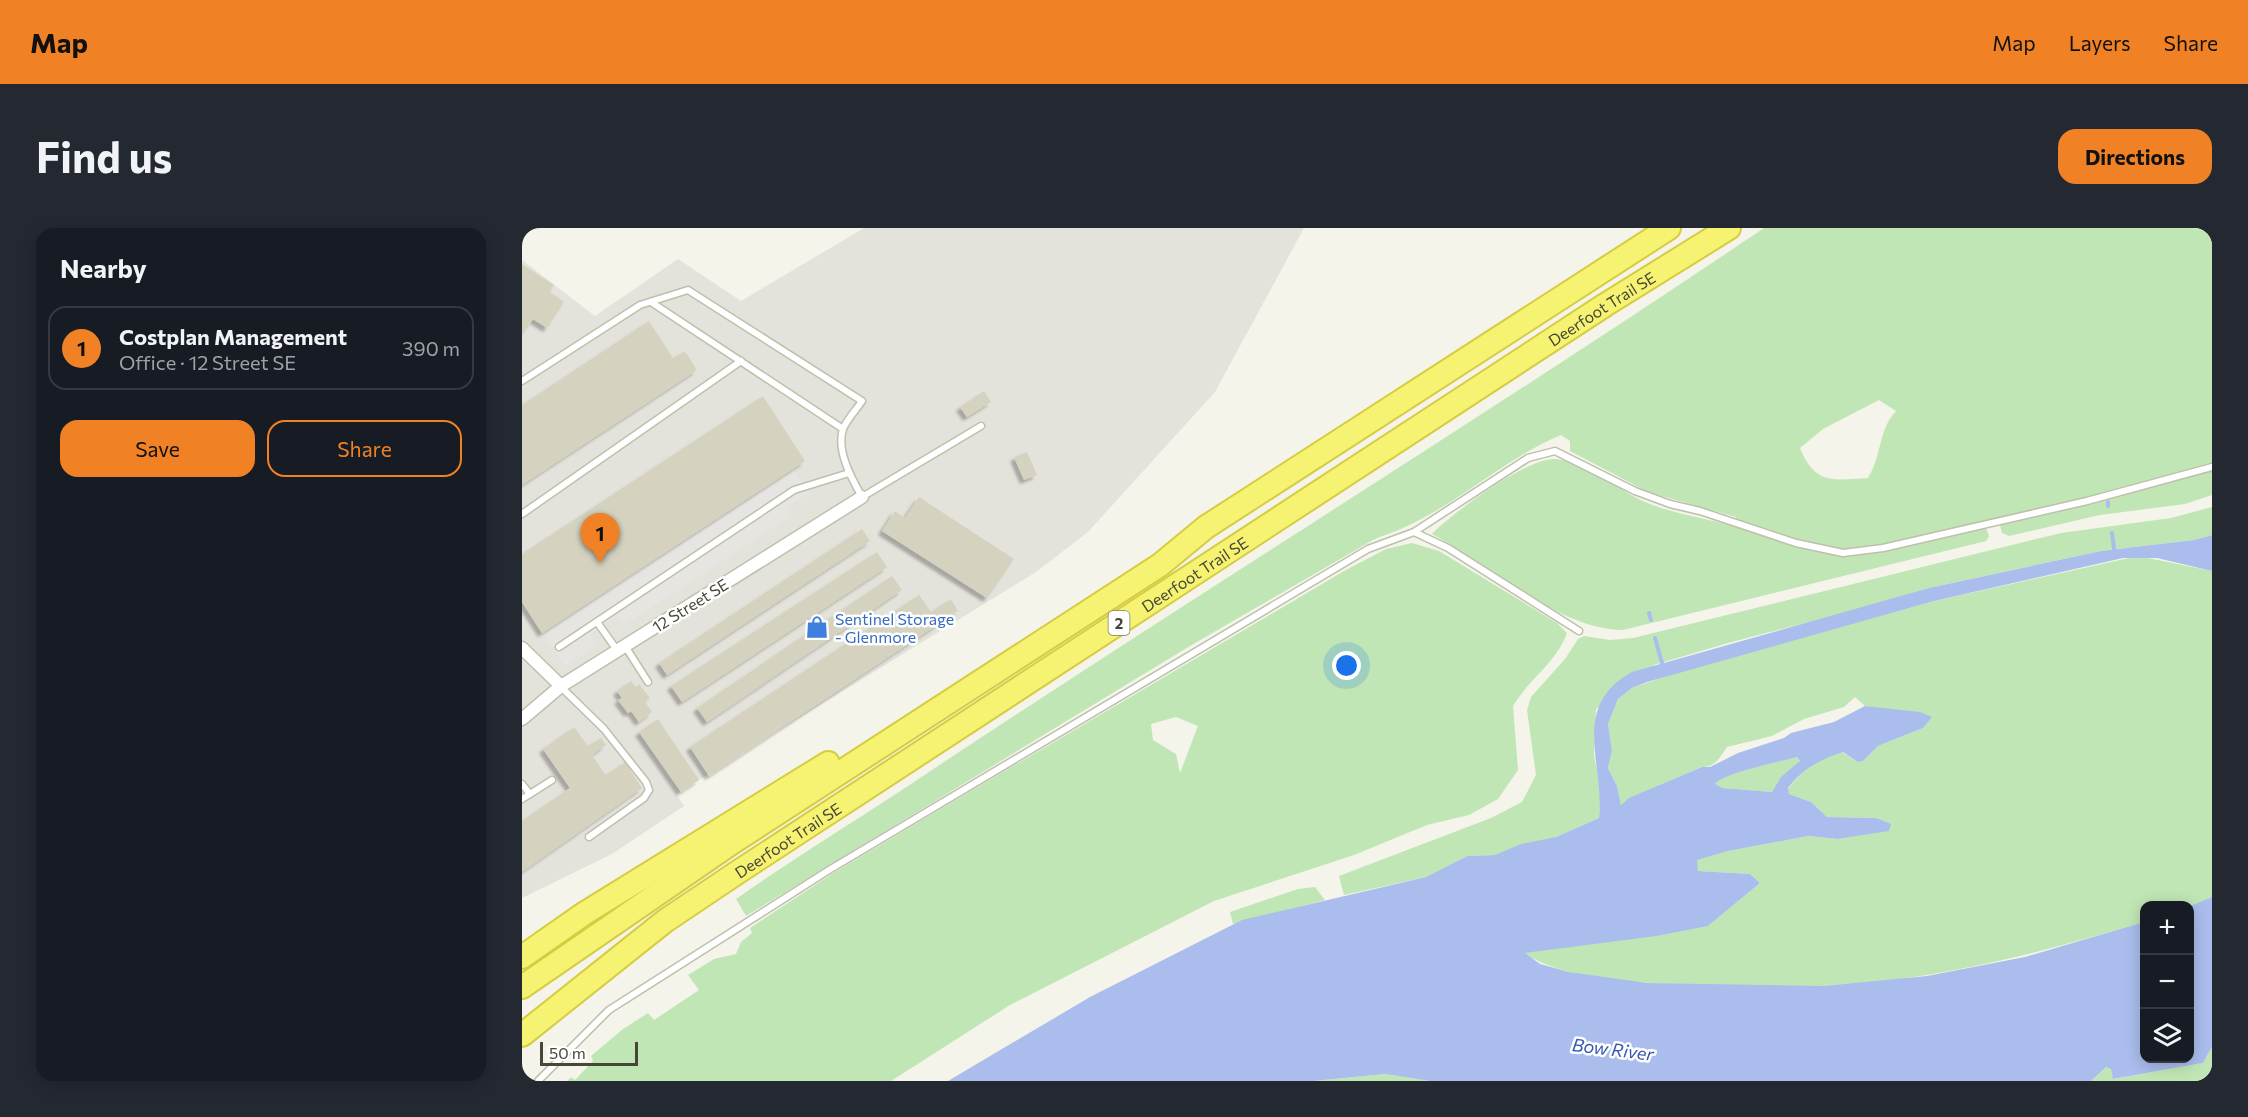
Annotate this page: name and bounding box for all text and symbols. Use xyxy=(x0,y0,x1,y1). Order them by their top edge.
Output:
text: Map xyxy=(30,25,88,59)
text: Map xyxy=(1992,30,2036,55)
text: Layers xyxy=(2069,30,2131,55)
text: Share xyxy=(2164,30,2218,55)
button: Directions xyxy=(2058,129,2212,184)
text: Find us xyxy=(36,130,172,182)
text: Nearby xyxy=(60,252,147,283)
street label: Deerfoot Trail SE xyxy=(1544,267,1658,349)
text: Costplan Management xyxy=(119,323,347,350)
text: 1 xyxy=(77,336,86,360)
text: 390 m xyxy=(402,336,460,360)
text: Office · 12 Street SE xyxy=(119,350,296,374)
button: Save xyxy=(60,420,255,477)
button: Share xyxy=(267,420,462,477)
pin: 1 xyxy=(580,514,620,563)
street label: Deerfoot Trail SE xyxy=(1137,532,1251,615)
street label: 12 Street SE xyxy=(649,574,731,636)
place label: Sentinel Storage - Glenmore xyxy=(835,609,954,646)
road number: 2 xyxy=(1108,611,1130,635)
shop icon: Sentinel Storage - Glenmore xyxy=(804,614,830,640)
your location xyxy=(1332,651,1361,680)
street label: Deerfoot Trail SE xyxy=(731,798,844,881)
map controls xyxy=(2140,901,2194,1063)
button: + xyxy=(2140,901,2194,955)
button: − xyxy=(2140,955,2194,1009)
button: layers xyxy=(2140,1009,2194,1063)
water label: Bow River xyxy=(1571,1033,1656,1065)
scale bar xyxy=(540,1039,638,1066)
text: 50 m xyxy=(549,1043,586,1062)

